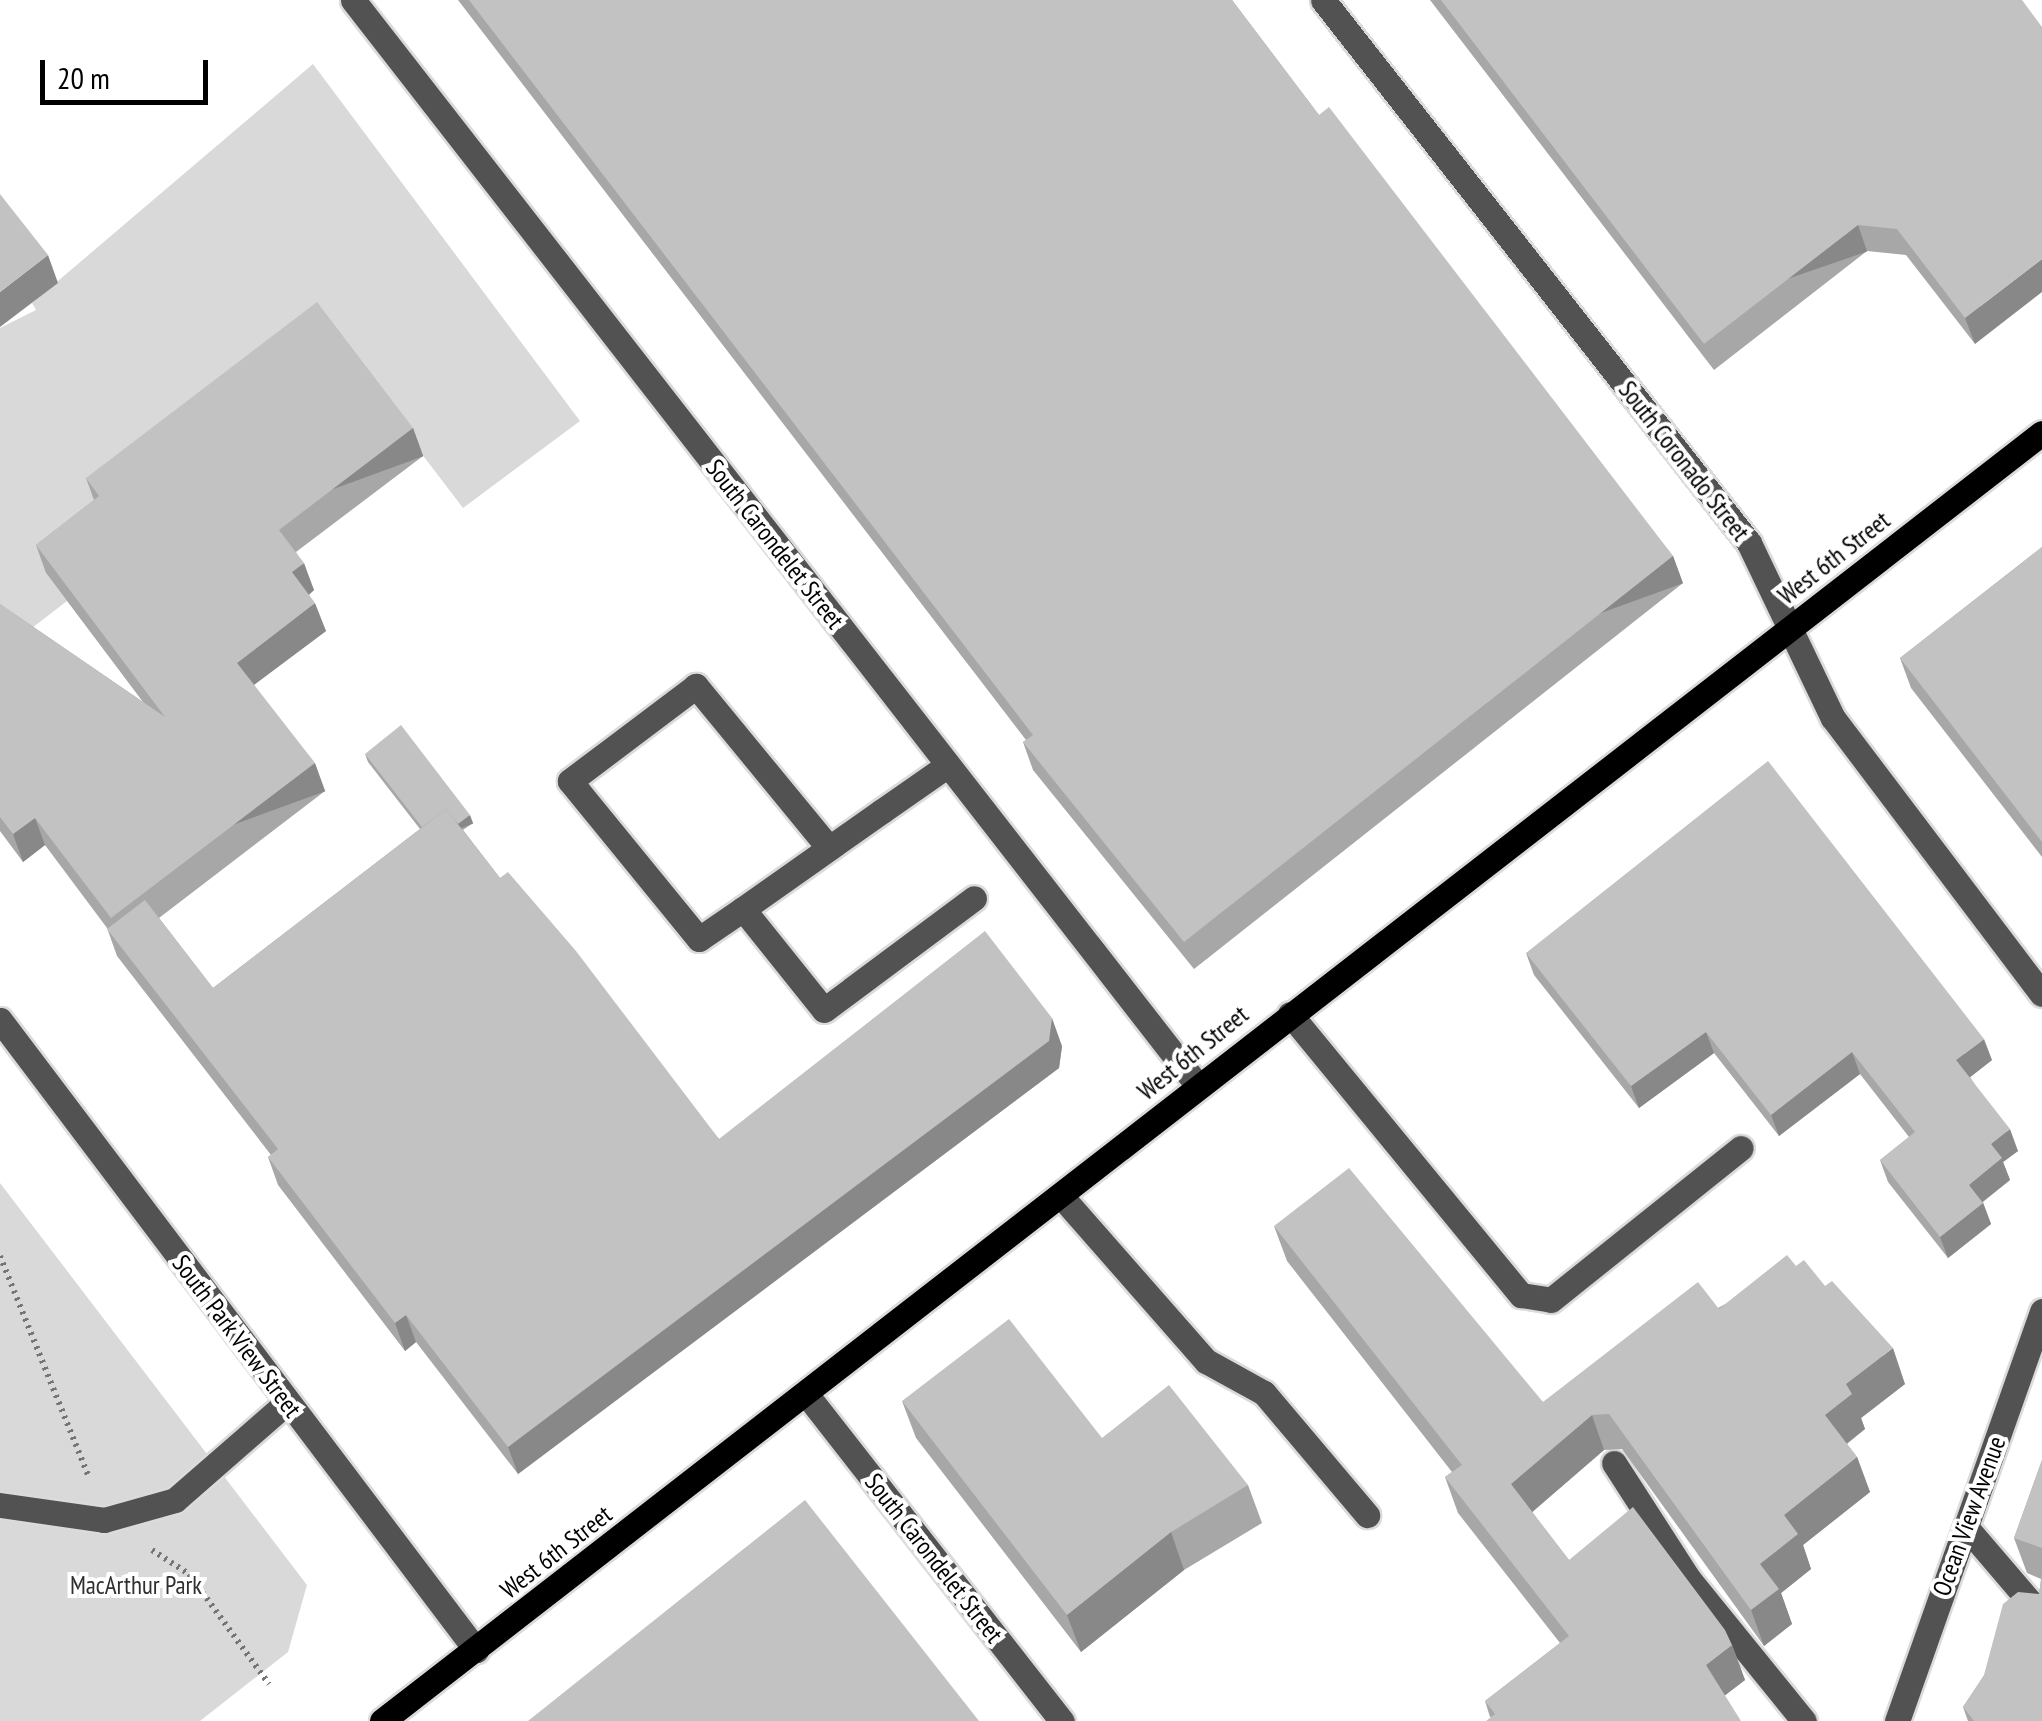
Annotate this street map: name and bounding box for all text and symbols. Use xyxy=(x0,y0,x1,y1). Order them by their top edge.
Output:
scale bar xyxy=(45,40,212,102)
text: 20 m xyxy=(57,58,110,97)
street label: South Coronado Street xyxy=(1612,375,1756,547)
street label: South Carondelet Street xyxy=(700,453,850,635)
street label: West 6th Street xyxy=(1772,505,1896,611)
street label: West 6th Street xyxy=(1132,999,1254,1107)
street label: South Park View Street xyxy=(166,1248,308,1424)
street label: Ocean View Avenue xyxy=(1926,1431,2012,1601)
street label: South Carondelet Street xyxy=(859,1467,1009,1649)
street label: West 6th Street xyxy=(494,1499,618,1605)
park label: MacArthur Park xyxy=(70,1570,202,1600)

